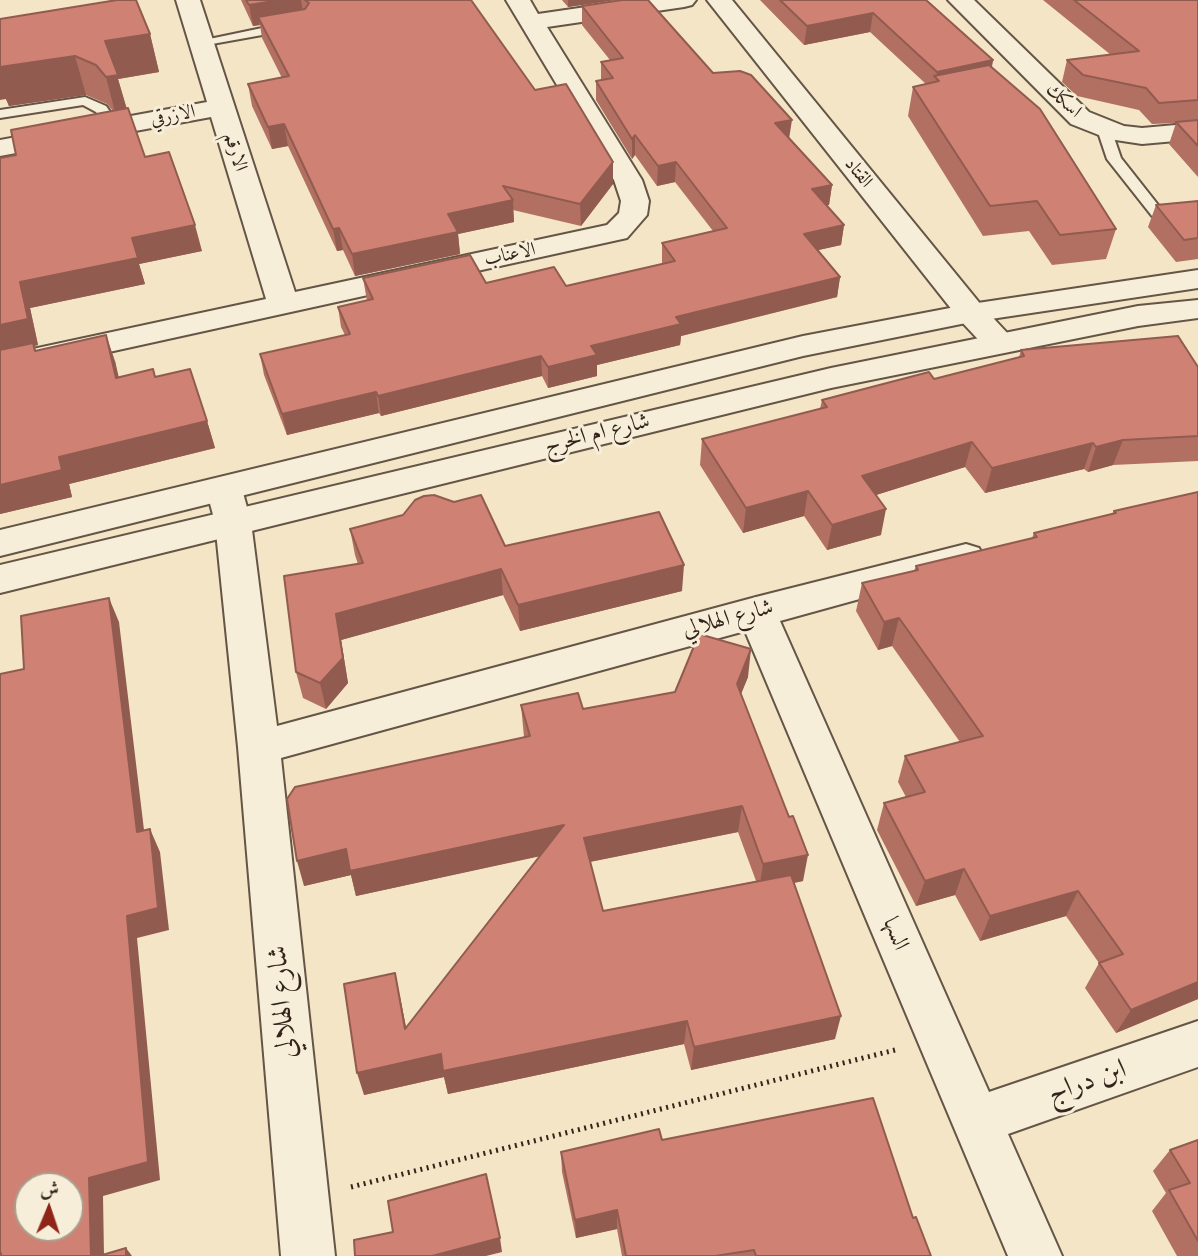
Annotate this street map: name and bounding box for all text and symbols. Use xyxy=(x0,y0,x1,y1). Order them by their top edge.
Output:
street label: اسكك xyxy=(1040,79,1086,123)
street label: الازرقي xyxy=(149,101,197,131)
street label: الارقم xyxy=(218,130,252,174)
street label: القتاد xyxy=(839,153,877,193)
street label: الاعناب xyxy=(482,238,538,272)
street label: شارع ام الخرج xyxy=(541,408,653,460)
street label: شارع الهلالي xyxy=(679,594,777,644)
street label: السها xyxy=(876,913,914,955)
street label: شارع الهلالي xyxy=(261,944,305,1060)
street label: ابن دراج xyxy=(1043,1053,1131,1111)
north arrow xyxy=(14,1172,84,1242)
text: ش xyxy=(40,1174,60,1202)

